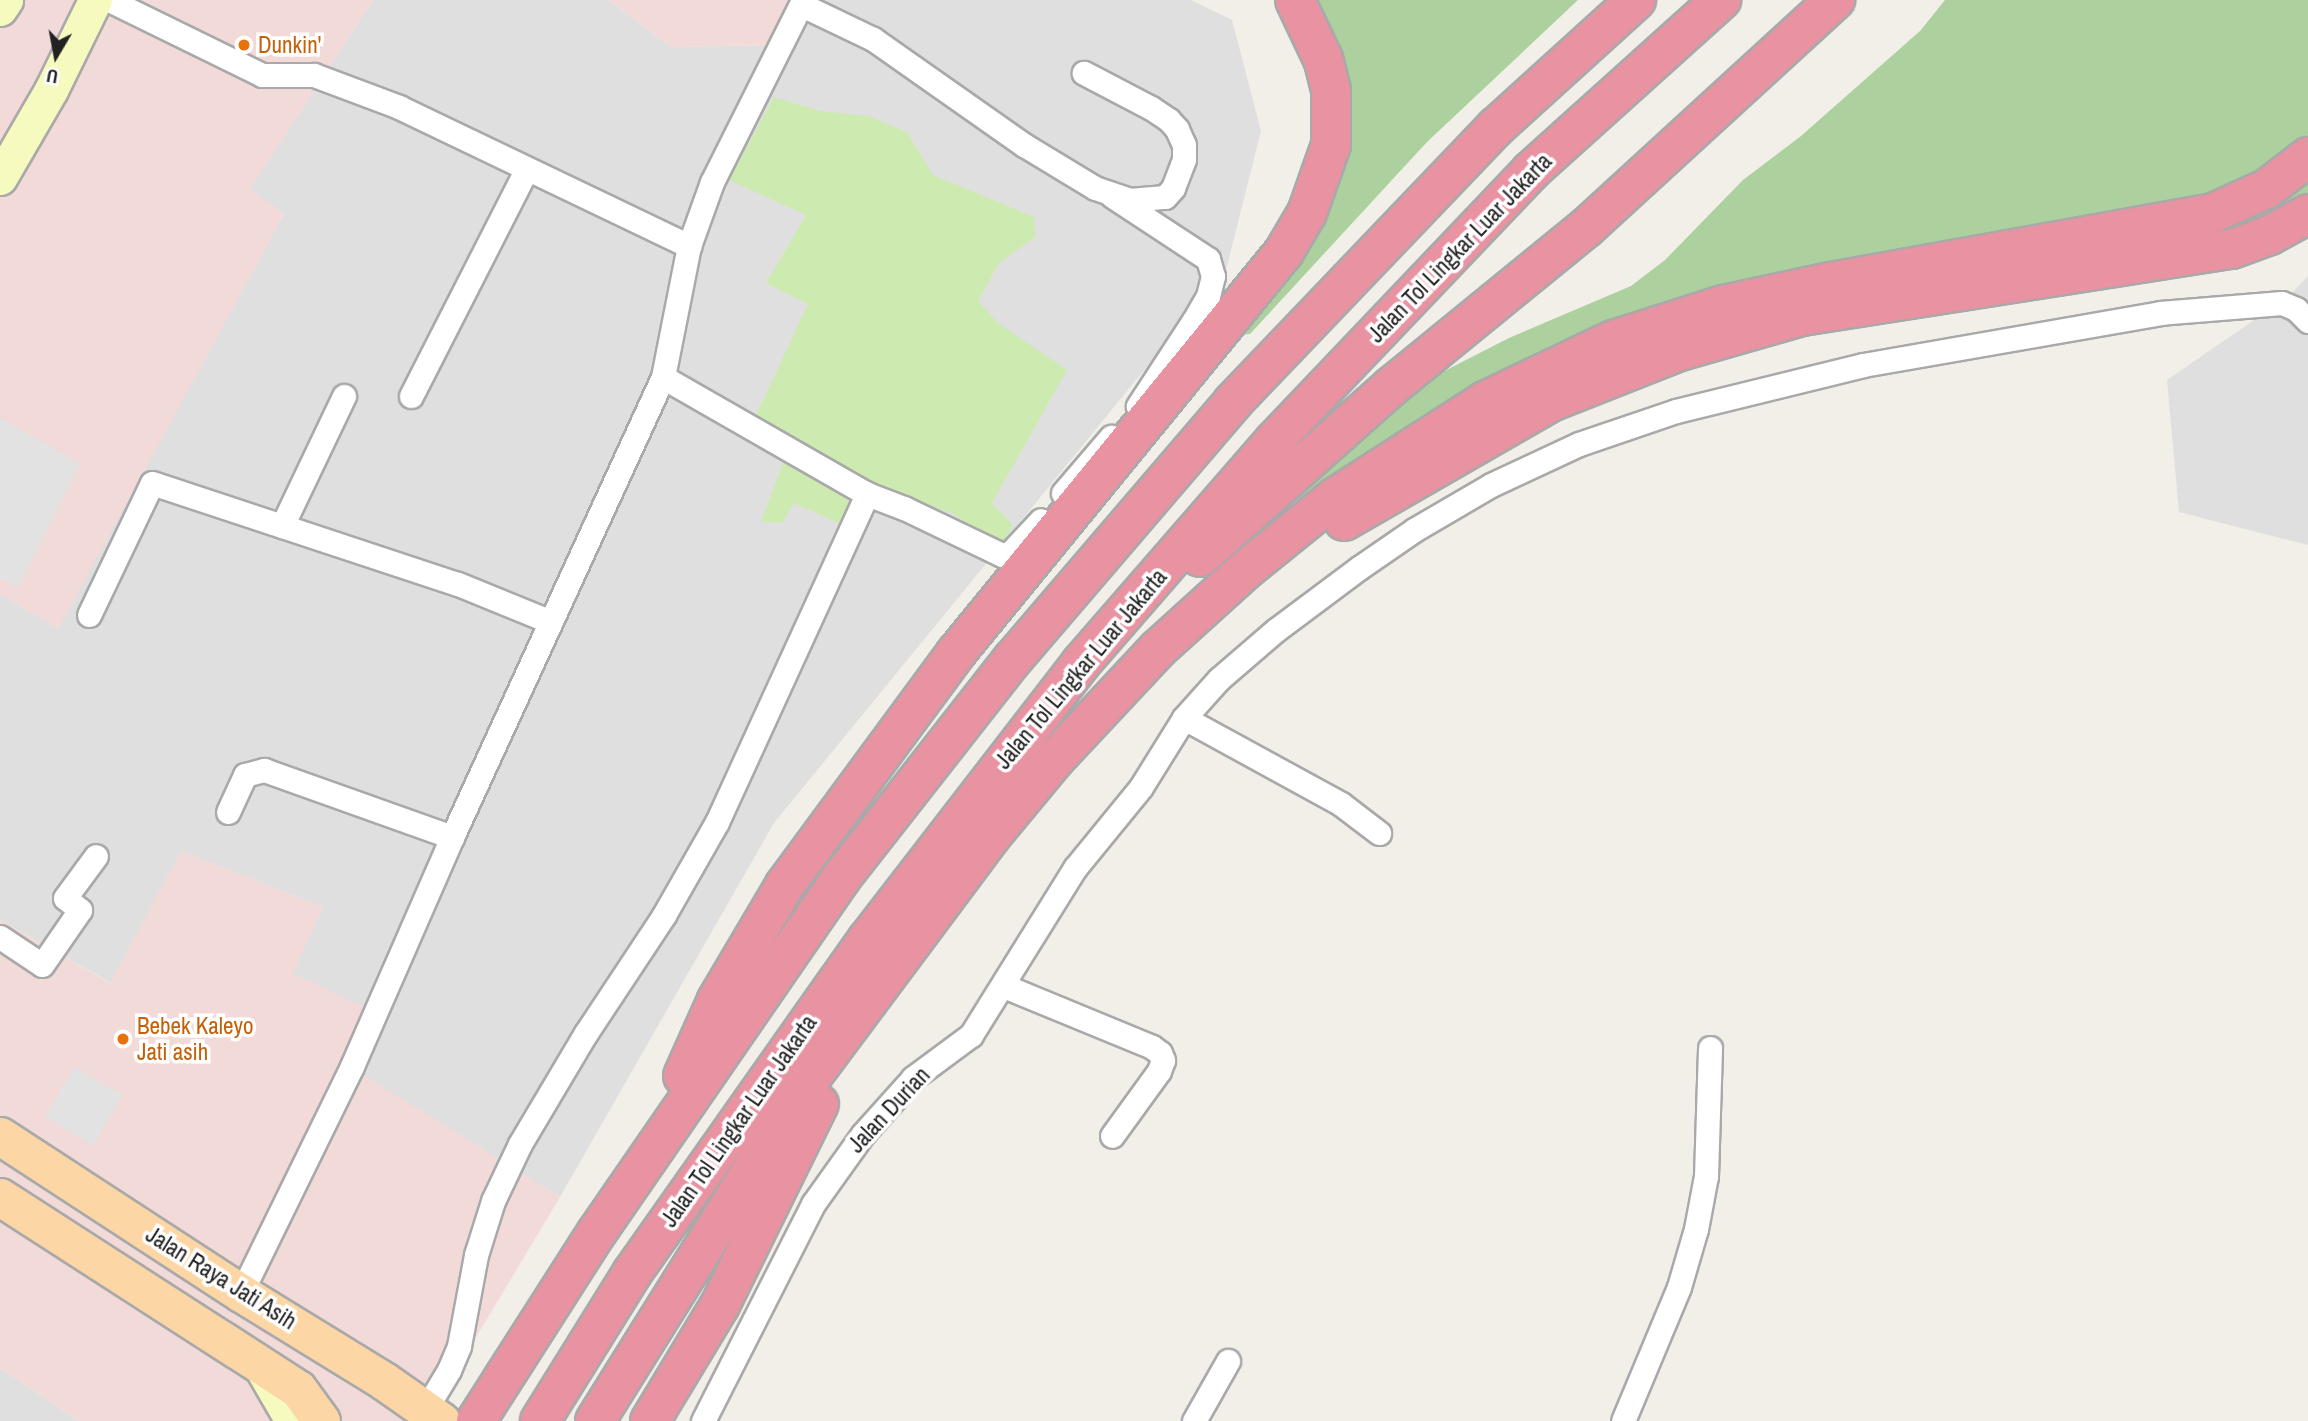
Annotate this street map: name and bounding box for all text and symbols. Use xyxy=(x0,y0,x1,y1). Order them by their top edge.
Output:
north arrow xyxy=(21,21,91,91)
place label: Dunkin' xyxy=(258,31,321,59)
marker: Dunkin' xyxy=(236,37,252,53)
text: U xyxy=(45,63,60,90)
street label: Jalan Tol Lingkar Luar Jakarta xyxy=(1362,148,1558,348)
street label: Jalan Tol Lingkar Luar Jakarta xyxy=(989,563,1173,775)
street label: Jalan Tol Lingkar Luar Jakarta xyxy=(655,1010,823,1232)
place label: Bebek Kaleyo Jati asih xyxy=(137,1012,253,1066)
marker: Bebek Kaleyo Jati asih xyxy=(115,1031,131,1047)
street label: Jalan Durian xyxy=(842,1061,936,1159)
street label: Jalan Raya Jati Asih xyxy=(140,1220,302,1336)

